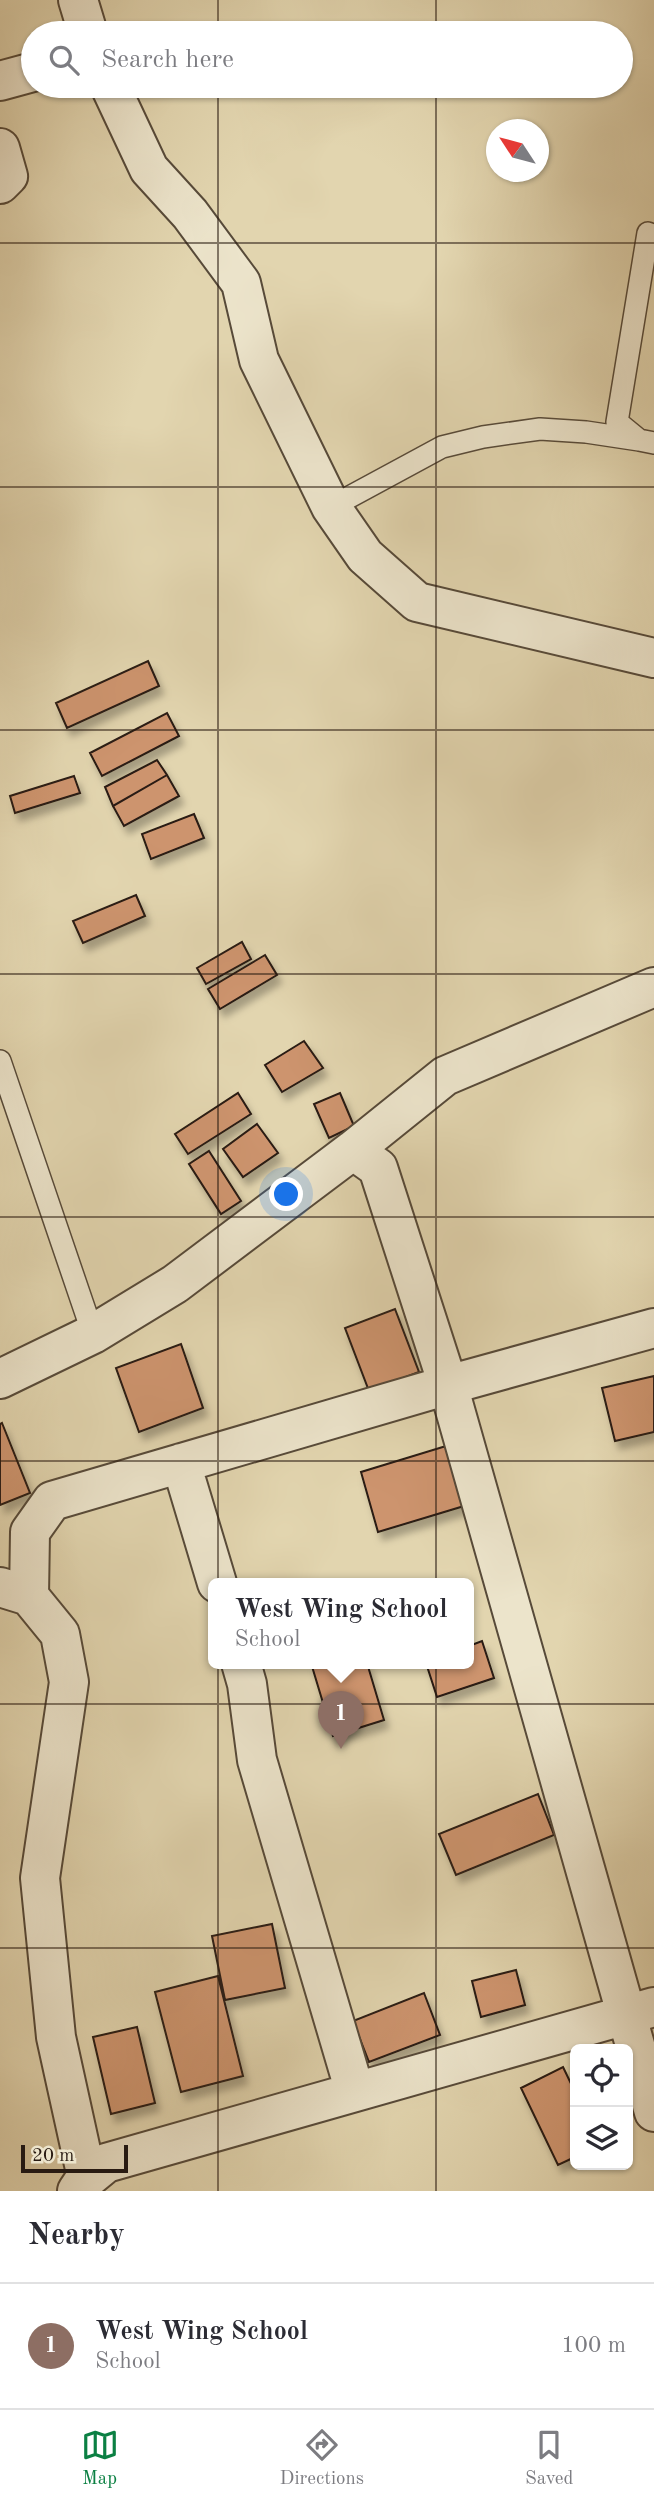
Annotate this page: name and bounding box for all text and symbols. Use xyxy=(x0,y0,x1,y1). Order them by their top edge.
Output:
search box xyxy=(21,21,633,98)
icon: search xyxy=(45,41,83,79)
text: Search here xyxy=(101,47,234,73)
north arrow xyxy=(486,119,549,182)
your location xyxy=(269,1177,303,1211)
popup xyxy=(208,1578,474,1669)
text: West Wing School xyxy=(235,1597,447,1623)
text: School xyxy=(235,1628,300,1651)
pin: 1 xyxy=(318,1691,364,1749)
map controls xyxy=(570,2044,633,2170)
button: locate xyxy=(570,2044,633,2107)
button: layers xyxy=(570,2107,633,2170)
scale bar xyxy=(21,2142,128,2174)
text: 20 m xyxy=(32,2147,74,2166)
text: Nearby xyxy=(28,2221,125,2251)
text: West Wing School xyxy=(95,2319,308,2345)
text: 1 xyxy=(44,2334,58,2357)
text: 100 m xyxy=(561,2334,626,2357)
text: School xyxy=(95,2350,161,2373)
tab: Map xyxy=(81,2426,119,2491)
tab: Directions xyxy=(280,2426,364,2491)
tab: Saved xyxy=(525,2426,573,2491)

